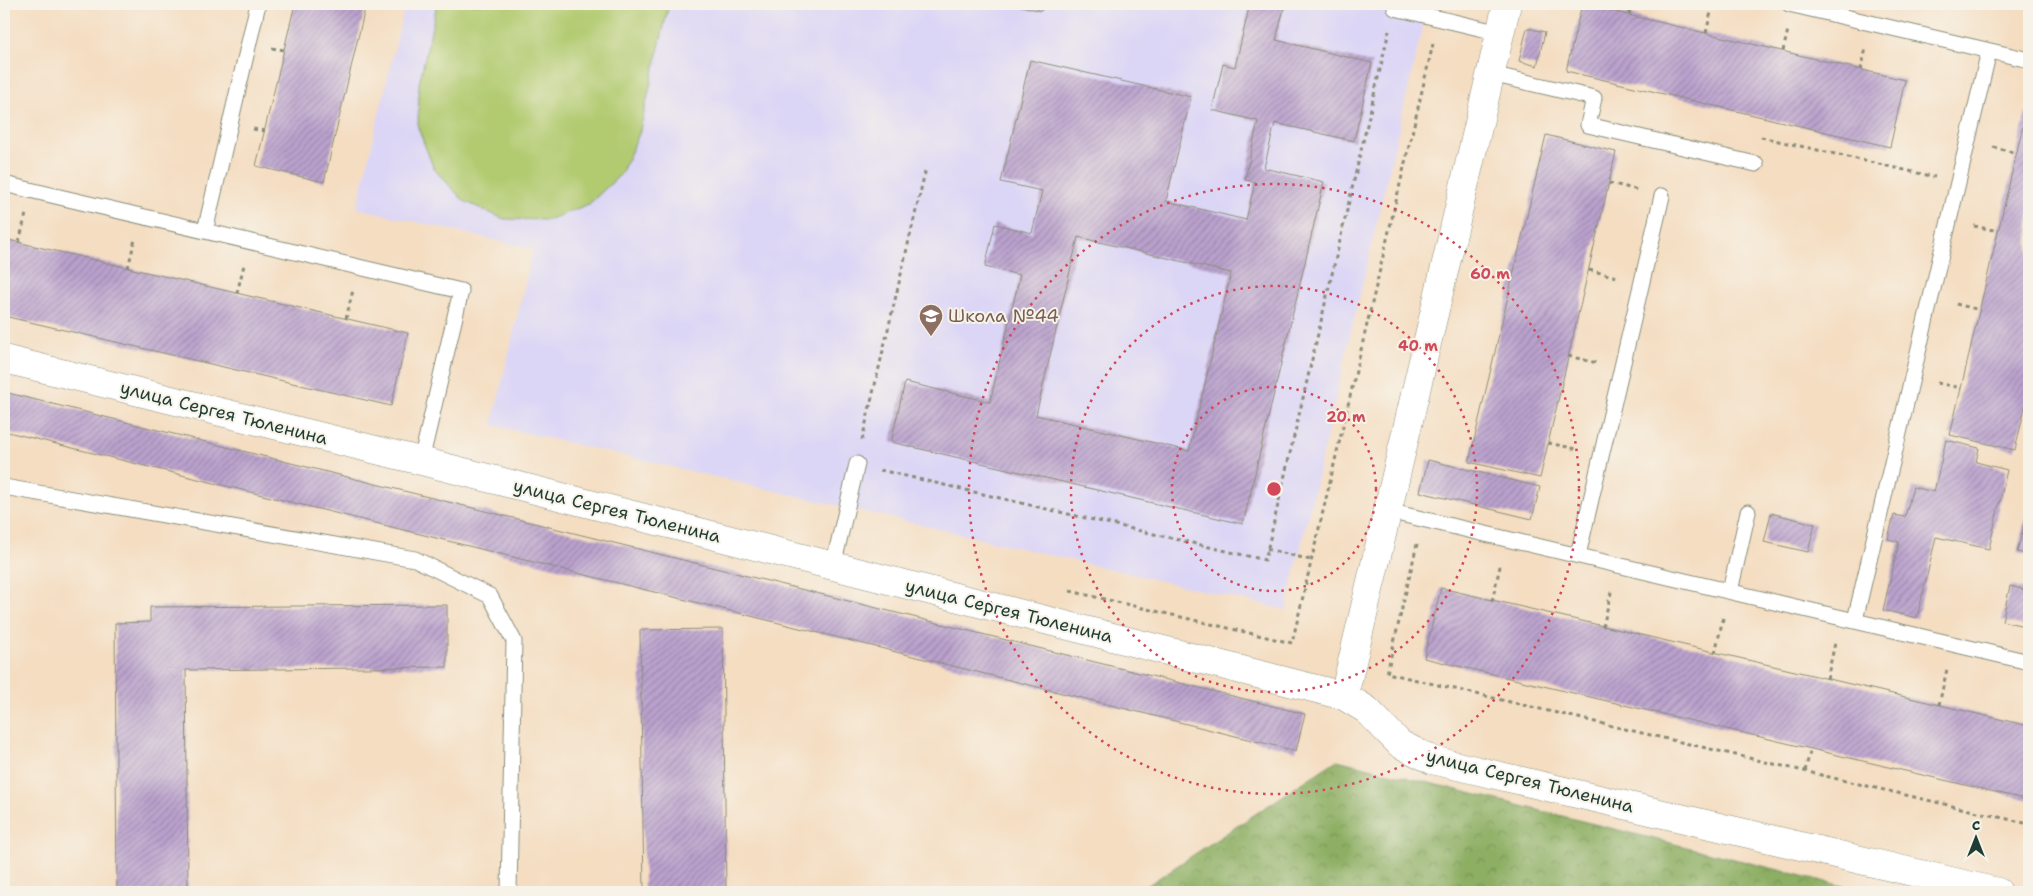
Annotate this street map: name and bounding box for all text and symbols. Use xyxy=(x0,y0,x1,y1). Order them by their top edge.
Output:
text: 60 m xyxy=(1470,264,1510,284)
school or university icon: Школа №44 xyxy=(918,303,944,337)
place label: Школа №44 xyxy=(948,304,1059,328)
text: 40 m xyxy=(1398,336,1438,356)
street label: улица Сергея Тюленина xyxy=(118,376,330,450)
text: 20 m xyxy=(1326,407,1366,427)
street label: улица Сергея Тюленина xyxy=(511,474,723,548)
centre of rings xyxy=(1265,480,1283,498)
street label: улица Сергея Тюленина xyxy=(903,574,1115,648)
street label: улица Сергея Тюленина xyxy=(1424,744,1636,818)
north arrow xyxy=(1950,814,2000,864)
text: С xyxy=(1972,816,1980,834)

